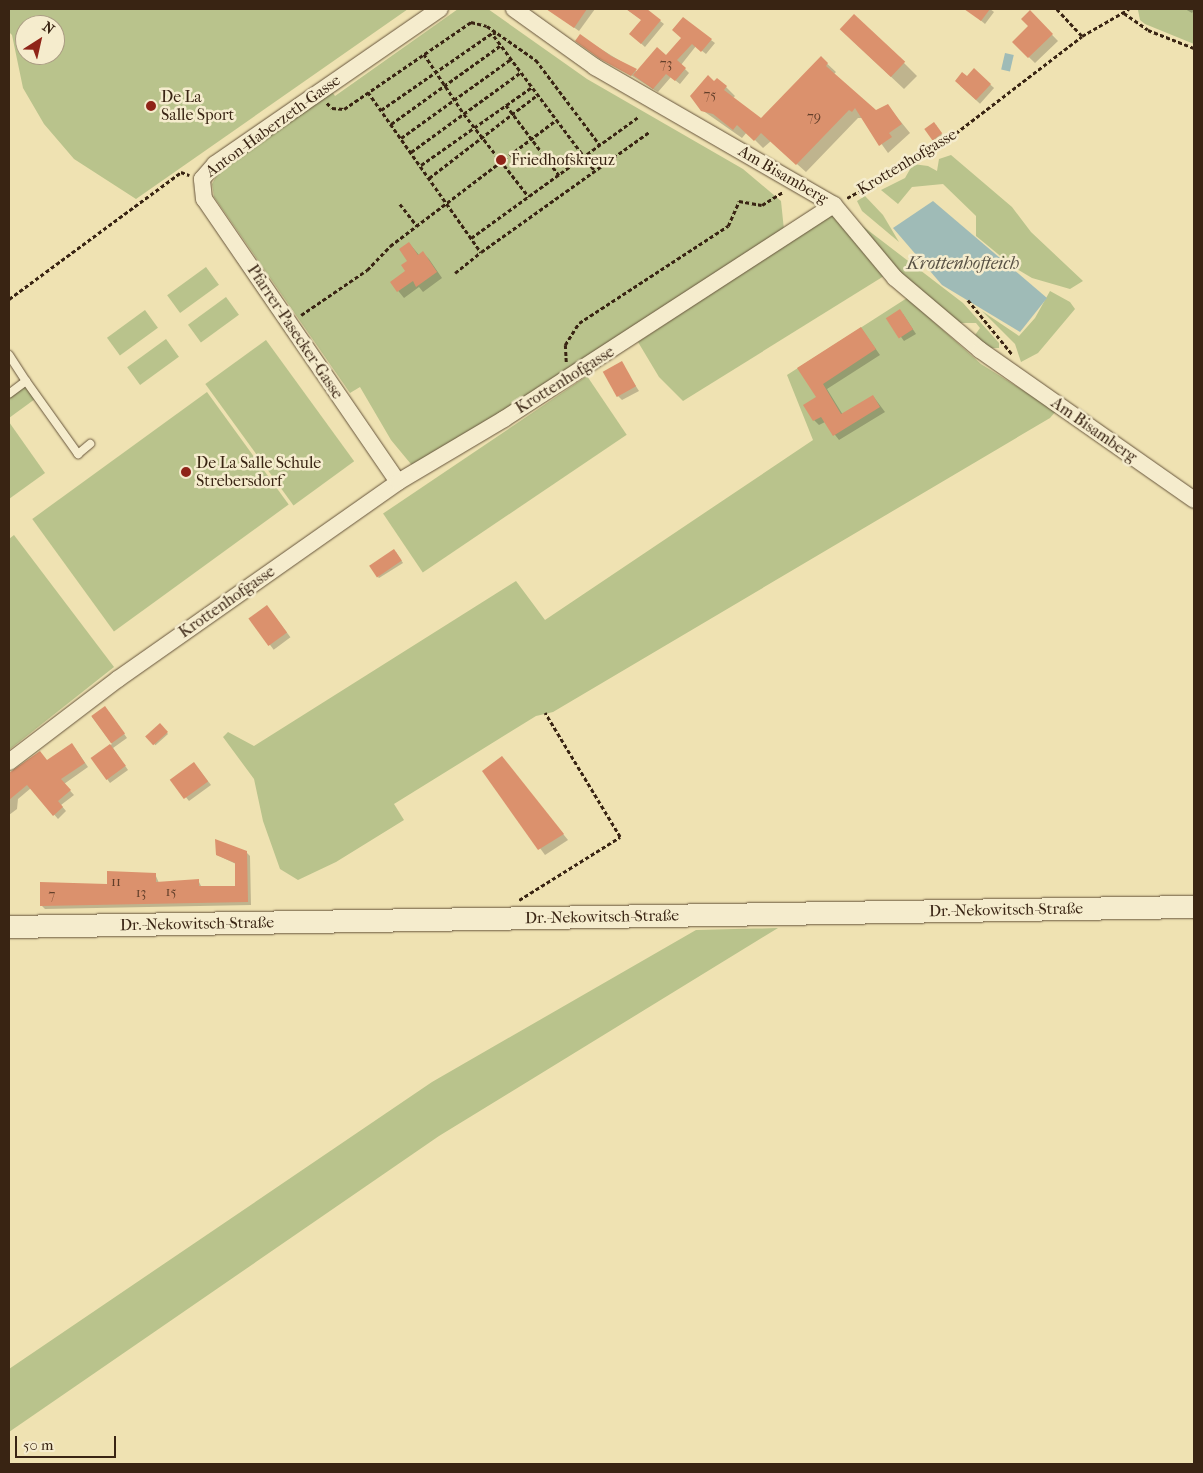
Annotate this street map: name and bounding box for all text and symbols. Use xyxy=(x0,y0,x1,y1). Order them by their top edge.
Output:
north arrow xyxy=(15,15,65,65)
text: N xyxy=(39,18,58,38)
house number: 73 xyxy=(660,56,672,72)
street label: Anton-Haberzeth-Gasse xyxy=(202,71,344,181)
place label: De La Salle Sport xyxy=(161,87,234,125)
house number: 75 xyxy=(704,87,716,103)
marker: De La Salle Sport xyxy=(145,100,157,112)
house number: 79 xyxy=(807,109,821,125)
street label: Krottenhofgasse xyxy=(854,125,960,199)
street label: Am Bisamberg xyxy=(735,142,831,208)
place label: Friedhofskreuz xyxy=(511,150,615,170)
marker: Friedhofskreuz xyxy=(495,154,507,166)
water label: Krottenhofteich xyxy=(907,253,1019,275)
street label: Pfarrer-Pasecker-Gasse xyxy=(243,261,347,403)
street label: Krottenhofgasse xyxy=(512,342,618,418)
street label: Am Bisamberg xyxy=(1047,393,1141,467)
place label: De La Salle Schule Strebersdorf xyxy=(196,453,321,491)
marker: De La Salle Schule Strebersdorf xyxy=(180,466,192,478)
street label: Krottenhofgasse xyxy=(175,562,279,642)
house number: 11 xyxy=(111,874,121,890)
house number: 15 xyxy=(166,884,176,900)
house number: 13 xyxy=(136,885,146,901)
house number: 7 xyxy=(49,887,55,903)
street label: Dr.-Nekowitsch-Straße xyxy=(929,899,1083,921)
street label: Dr.-Nekowitsch-Straße xyxy=(525,906,679,928)
street label: Dr.-Nekowitsch-Straße xyxy=(120,913,274,935)
scale bar xyxy=(18,1426,119,1458)
text: 50 m xyxy=(23,1436,53,1454)

